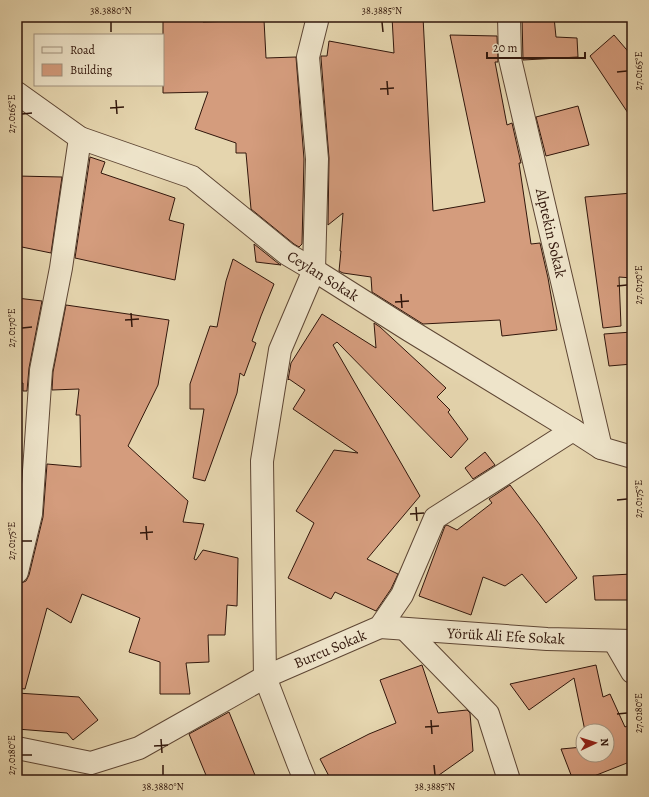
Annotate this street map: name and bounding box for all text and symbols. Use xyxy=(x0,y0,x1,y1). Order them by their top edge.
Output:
text: 38.3880°N xyxy=(90,4,132,17)
text: 38.3885°N xyxy=(362,4,402,17)
legend xyxy=(34,34,164,86)
scale bar xyxy=(487,34,585,60)
text: 20 m xyxy=(493,40,517,56)
text: Road xyxy=(70,42,96,58)
text: 27.0165°E xyxy=(632,52,645,90)
text: Building xyxy=(70,62,112,78)
text: 27.0165°E xyxy=(5,95,18,133)
street label: Alptekin Sokak xyxy=(531,185,571,280)
street label: Ceylan Sokak xyxy=(283,246,363,306)
text: 27.0170°E xyxy=(632,265,645,305)
text: 27.0170°E xyxy=(5,308,18,348)
text: 27.0175°E xyxy=(632,480,645,518)
text: 27.0175°E xyxy=(5,522,18,560)
street label: Yörük Ali Efe Sokak xyxy=(445,623,566,649)
street label: Burcu Sokak xyxy=(291,625,370,673)
text: 27.0180°E xyxy=(632,693,645,733)
north arrow xyxy=(575,723,615,763)
text: 27.0180°E xyxy=(5,735,18,775)
text: N xyxy=(597,738,612,747)
text: 38.3880°N xyxy=(142,780,184,793)
text: 38.3885°N xyxy=(415,780,455,793)

